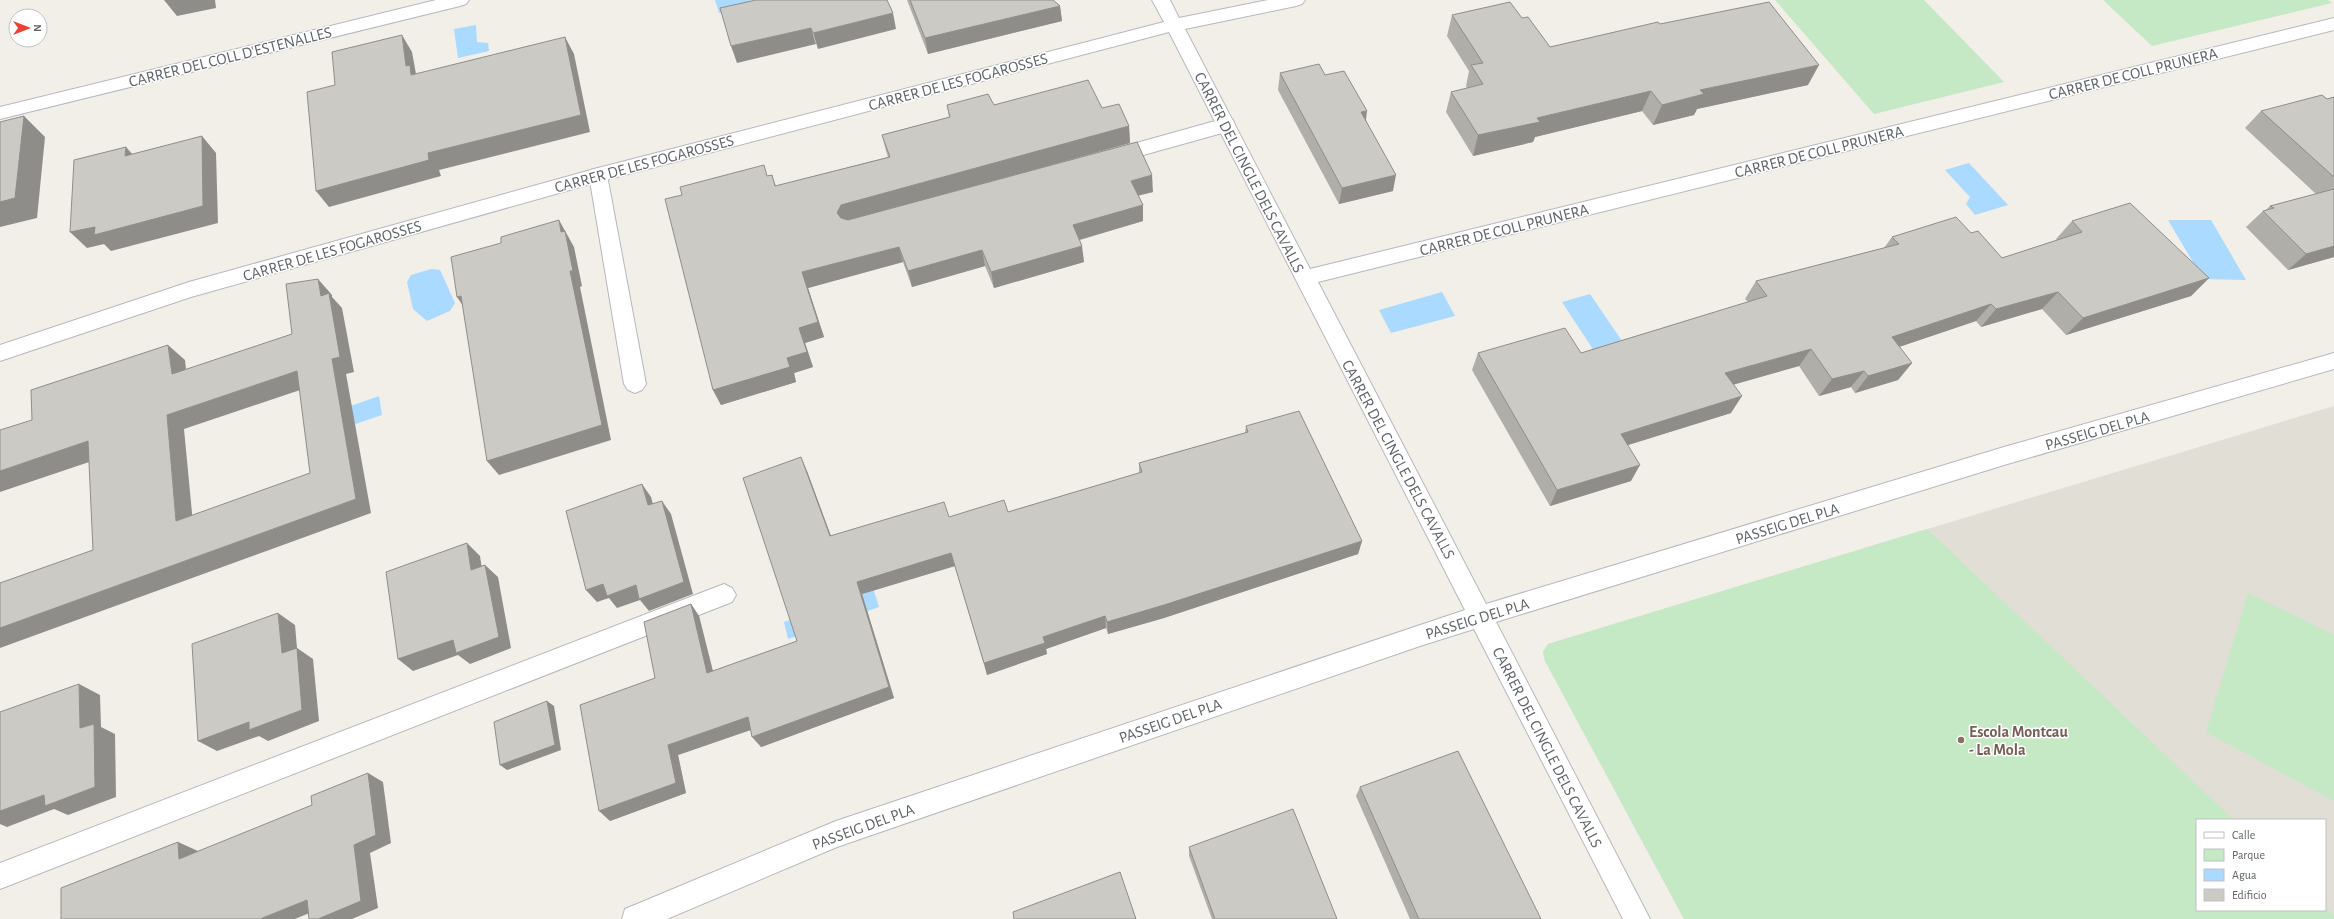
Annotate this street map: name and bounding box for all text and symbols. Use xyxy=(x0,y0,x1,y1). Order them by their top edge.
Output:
north arrow xyxy=(8,8,48,48)
text: N xyxy=(32,24,43,32)
street label: CARRER DEL COLL D'ESTENALLES xyxy=(127,24,333,90)
street label: CARRER DE COLL PRUNERA xyxy=(2047,45,2219,103)
street label: CARRER DE LES FOGAROSSES xyxy=(867,50,1050,114)
street label: CARRER DEL CINGLE DELS CAVALLS xyxy=(1191,70,1307,275)
street label: CARRER DE COLL PRUNERA xyxy=(1733,123,1905,181)
street label: CARRER DE LES FOGAROSSES xyxy=(553,132,736,196)
street label: CARRER DE COLL PRUNERA xyxy=(1418,201,1590,259)
street label: CARRER DE LES FOGAROSSES xyxy=(241,218,423,284)
street label: CARRER DEL CINGLE DELS CAVALLS xyxy=(1339,357,1457,562)
street label: PASSEIG DEL PLA xyxy=(2043,408,2151,453)
street label: PASSEIG DEL PLA xyxy=(1734,501,1841,547)
street label: PASSEIG DEL PLA xyxy=(1424,596,1531,642)
street label: CARRER DEL CINGLE DELS CAVALLS xyxy=(1489,645,1605,850)
street label: PASSEIG DEL PLA xyxy=(1117,696,1224,746)
place label: Escola Montcau - La Mola xyxy=(1969,724,2068,758)
marker: Escola Montcau - La Mola xyxy=(1956,735,1966,745)
street label: PASSEIG DEL PLA xyxy=(810,801,917,853)
legend xyxy=(2196,819,2326,911)
text: Calle xyxy=(2232,829,2255,841)
text: Parque xyxy=(2232,849,2265,861)
text: Agua xyxy=(2232,869,2257,881)
text: Edificio xyxy=(2232,889,2267,901)

